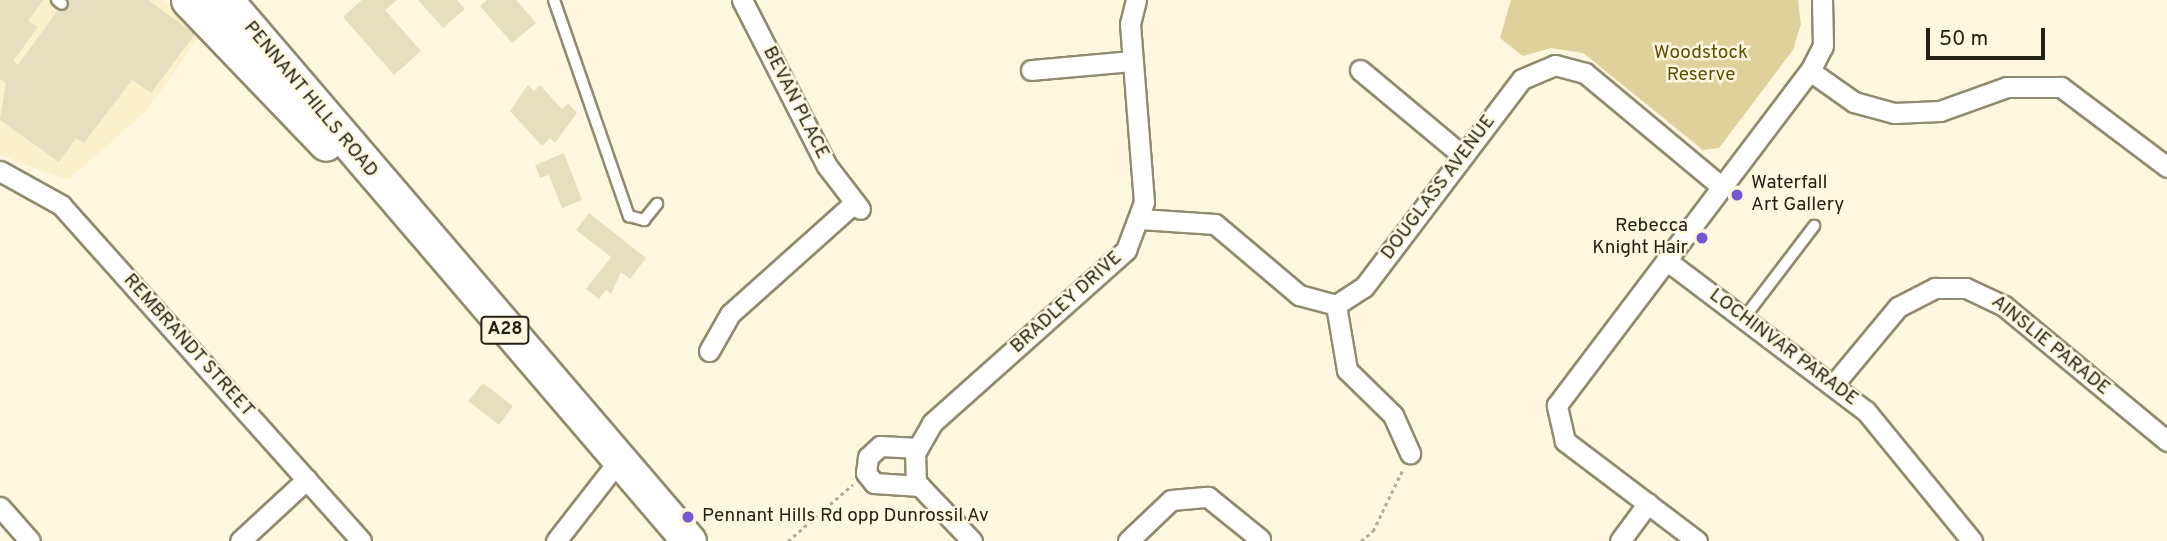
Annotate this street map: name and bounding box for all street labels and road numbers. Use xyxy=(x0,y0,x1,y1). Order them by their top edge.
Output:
street label: PENNANT HILLS ROAD xyxy=(238,17,382,183)
street label: BEVAN PLACE xyxy=(757,43,833,163)
street label: DOUGLASS AVENUE xyxy=(1377,111,1501,265)
street label: BRADLEY DRIVE xyxy=(1006,247,1128,359)
street label: REMBRANDT STREET xyxy=(117,269,259,423)
street label: LOCHINVAR PARADE xyxy=(1704,285,1862,411)
street label: AINSLIE PARADE xyxy=(1986,291,2114,401)
road number: A28 xyxy=(479,316,531,344)

